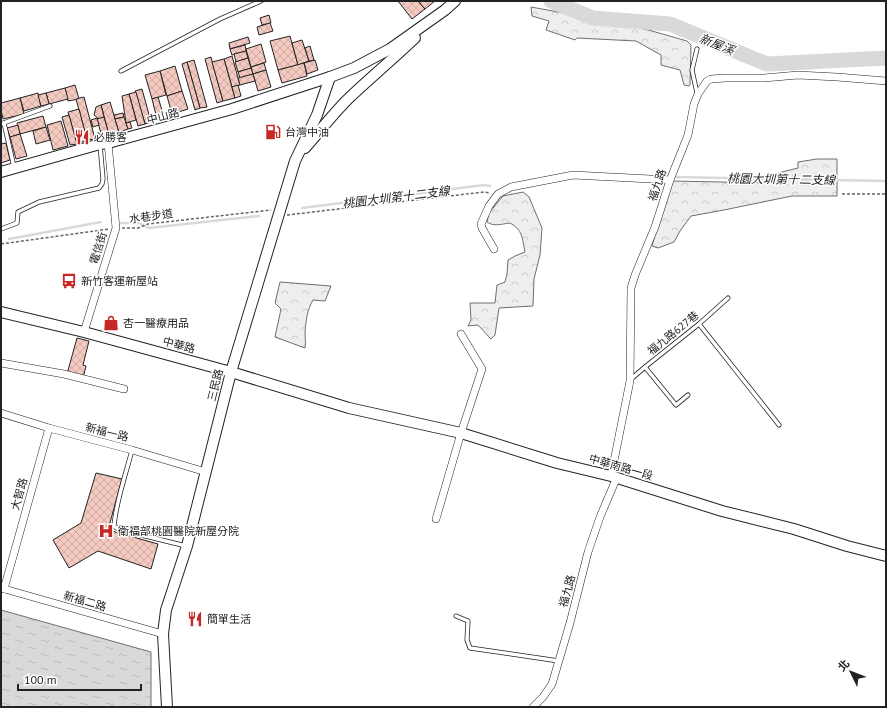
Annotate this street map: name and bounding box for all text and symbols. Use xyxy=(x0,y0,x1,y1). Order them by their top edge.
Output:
water label: 新屋溪 xyxy=(697,30,738,58)
street label: 中山路 xyxy=(145,105,181,127)
fuel station icon: 台灣中油 xyxy=(264,123,282,141)
place label: 台灣中油 xyxy=(285,125,329,139)
restaurant icon: 必勝客 xyxy=(73,128,91,146)
place label: 必勝客 xyxy=(94,130,127,144)
street label: 福九路 xyxy=(645,167,669,203)
water label: 桃園大圳第十二支線 xyxy=(727,171,837,187)
water label: 桃園大圳第十二支線 xyxy=(341,183,452,211)
street label: 水巷步道 xyxy=(128,206,174,226)
street label: 電信街 xyxy=(86,230,110,266)
bus stop icon: 新竹客運新屋站 xyxy=(60,272,78,290)
place label: 新竹客運新屋站 xyxy=(81,274,158,288)
street label: 福九路627巷 xyxy=(645,308,701,358)
shop icon: 杏一醫療用品 xyxy=(102,314,120,332)
place label: 杏一醫療用品 xyxy=(123,316,189,330)
street label: 中華路 xyxy=(161,334,197,356)
street label: 三民路 xyxy=(204,367,226,403)
street label: 新福一路 xyxy=(84,420,130,444)
street label: 中華南路一段 xyxy=(587,451,655,483)
street label: 大智路 xyxy=(8,476,30,512)
hospital icon: 衛福部桃園醫院新屋分院 xyxy=(97,522,115,540)
place label: 衛福部桃園醫院新屋分院 xyxy=(117,524,239,538)
street label: 福九路 xyxy=(556,573,578,609)
street label: 新福二路 xyxy=(62,588,108,614)
restaurant icon: 簡單生活 xyxy=(186,610,204,628)
place label: 簡單生活 xyxy=(207,612,251,626)
north arrow xyxy=(831,652,871,692)
text: 北 xyxy=(835,656,853,674)
scale bar xyxy=(18,666,141,692)
text: 100 m xyxy=(24,672,57,687)

